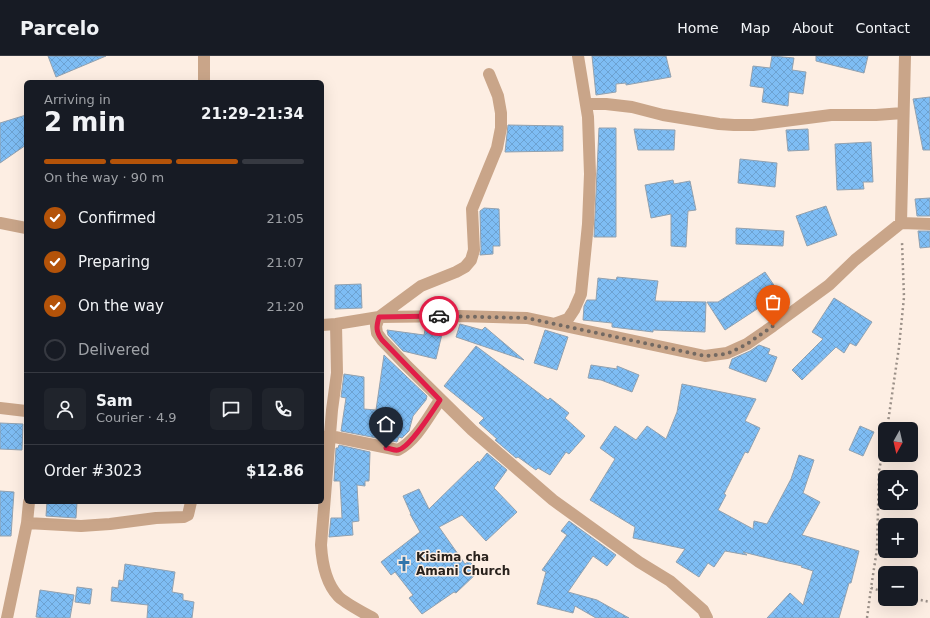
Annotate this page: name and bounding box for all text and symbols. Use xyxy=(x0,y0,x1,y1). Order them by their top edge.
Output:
text: Parcelo xyxy=(20,17,99,39)
text: Home xyxy=(677,20,719,36)
text: Map xyxy=(741,20,770,36)
text: About xyxy=(792,20,834,36)
text: Contact xyxy=(856,20,910,36)
text: Arriving in xyxy=(44,92,111,107)
text: 21:29–21:34 xyxy=(201,105,304,123)
text: 2 min xyxy=(44,107,126,137)
text: On the way · 90 m xyxy=(44,170,164,185)
icon: check xyxy=(44,207,66,229)
text: Confirmed xyxy=(78,209,156,227)
text: 21:05 xyxy=(267,211,304,226)
icon: check xyxy=(44,251,66,273)
text: Preparing xyxy=(78,253,150,271)
text: 21:07 xyxy=(267,255,304,270)
pin xyxy=(756,285,790,326)
icon: bag xyxy=(762,291,784,313)
icon: check xyxy=(44,295,66,317)
courier xyxy=(419,296,459,336)
text: On the way xyxy=(78,297,164,315)
text: 21:20 xyxy=(267,299,304,314)
icon: car xyxy=(428,305,450,327)
text: Delivered xyxy=(78,341,150,359)
button: person xyxy=(44,388,86,430)
button: chat xyxy=(210,388,252,430)
button: phone xyxy=(262,388,304,430)
text: Sam xyxy=(96,392,133,410)
pin xyxy=(369,407,403,448)
text: Courier · 4.9 xyxy=(96,410,177,425)
icon: home xyxy=(375,413,397,435)
north arrow xyxy=(878,422,918,462)
map controls xyxy=(878,422,918,606)
text: Order #3023 xyxy=(44,462,142,480)
text: $12.86 xyxy=(246,462,304,480)
button: locate xyxy=(878,470,918,510)
button: + xyxy=(878,518,918,558)
place label: Kisima cha Amani Church xyxy=(416,550,510,578)
church icon: Kisima cha Amani Church xyxy=(395,555,413,573)
button: − xyxy=(878,566,918,606)

